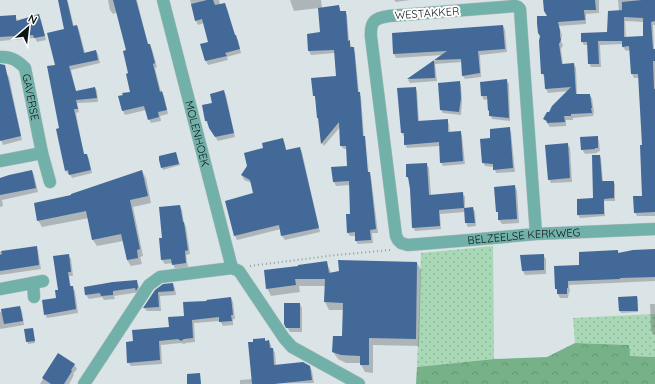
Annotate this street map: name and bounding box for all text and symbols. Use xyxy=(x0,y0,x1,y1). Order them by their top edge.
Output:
street label: WESTAKKER xyxy=(394,4,460,22)
north arrow xyxy=(8,8,48,48)
text: N xyxy=(26,11,40,27)
street label: GAVERSE xyxy=(19,73,42,122)
street label: MOLENHOEK xyxy=(182,99,213,168)
street label: BELZEELSE KERKWEG xyxy=(467,225,581,247)

